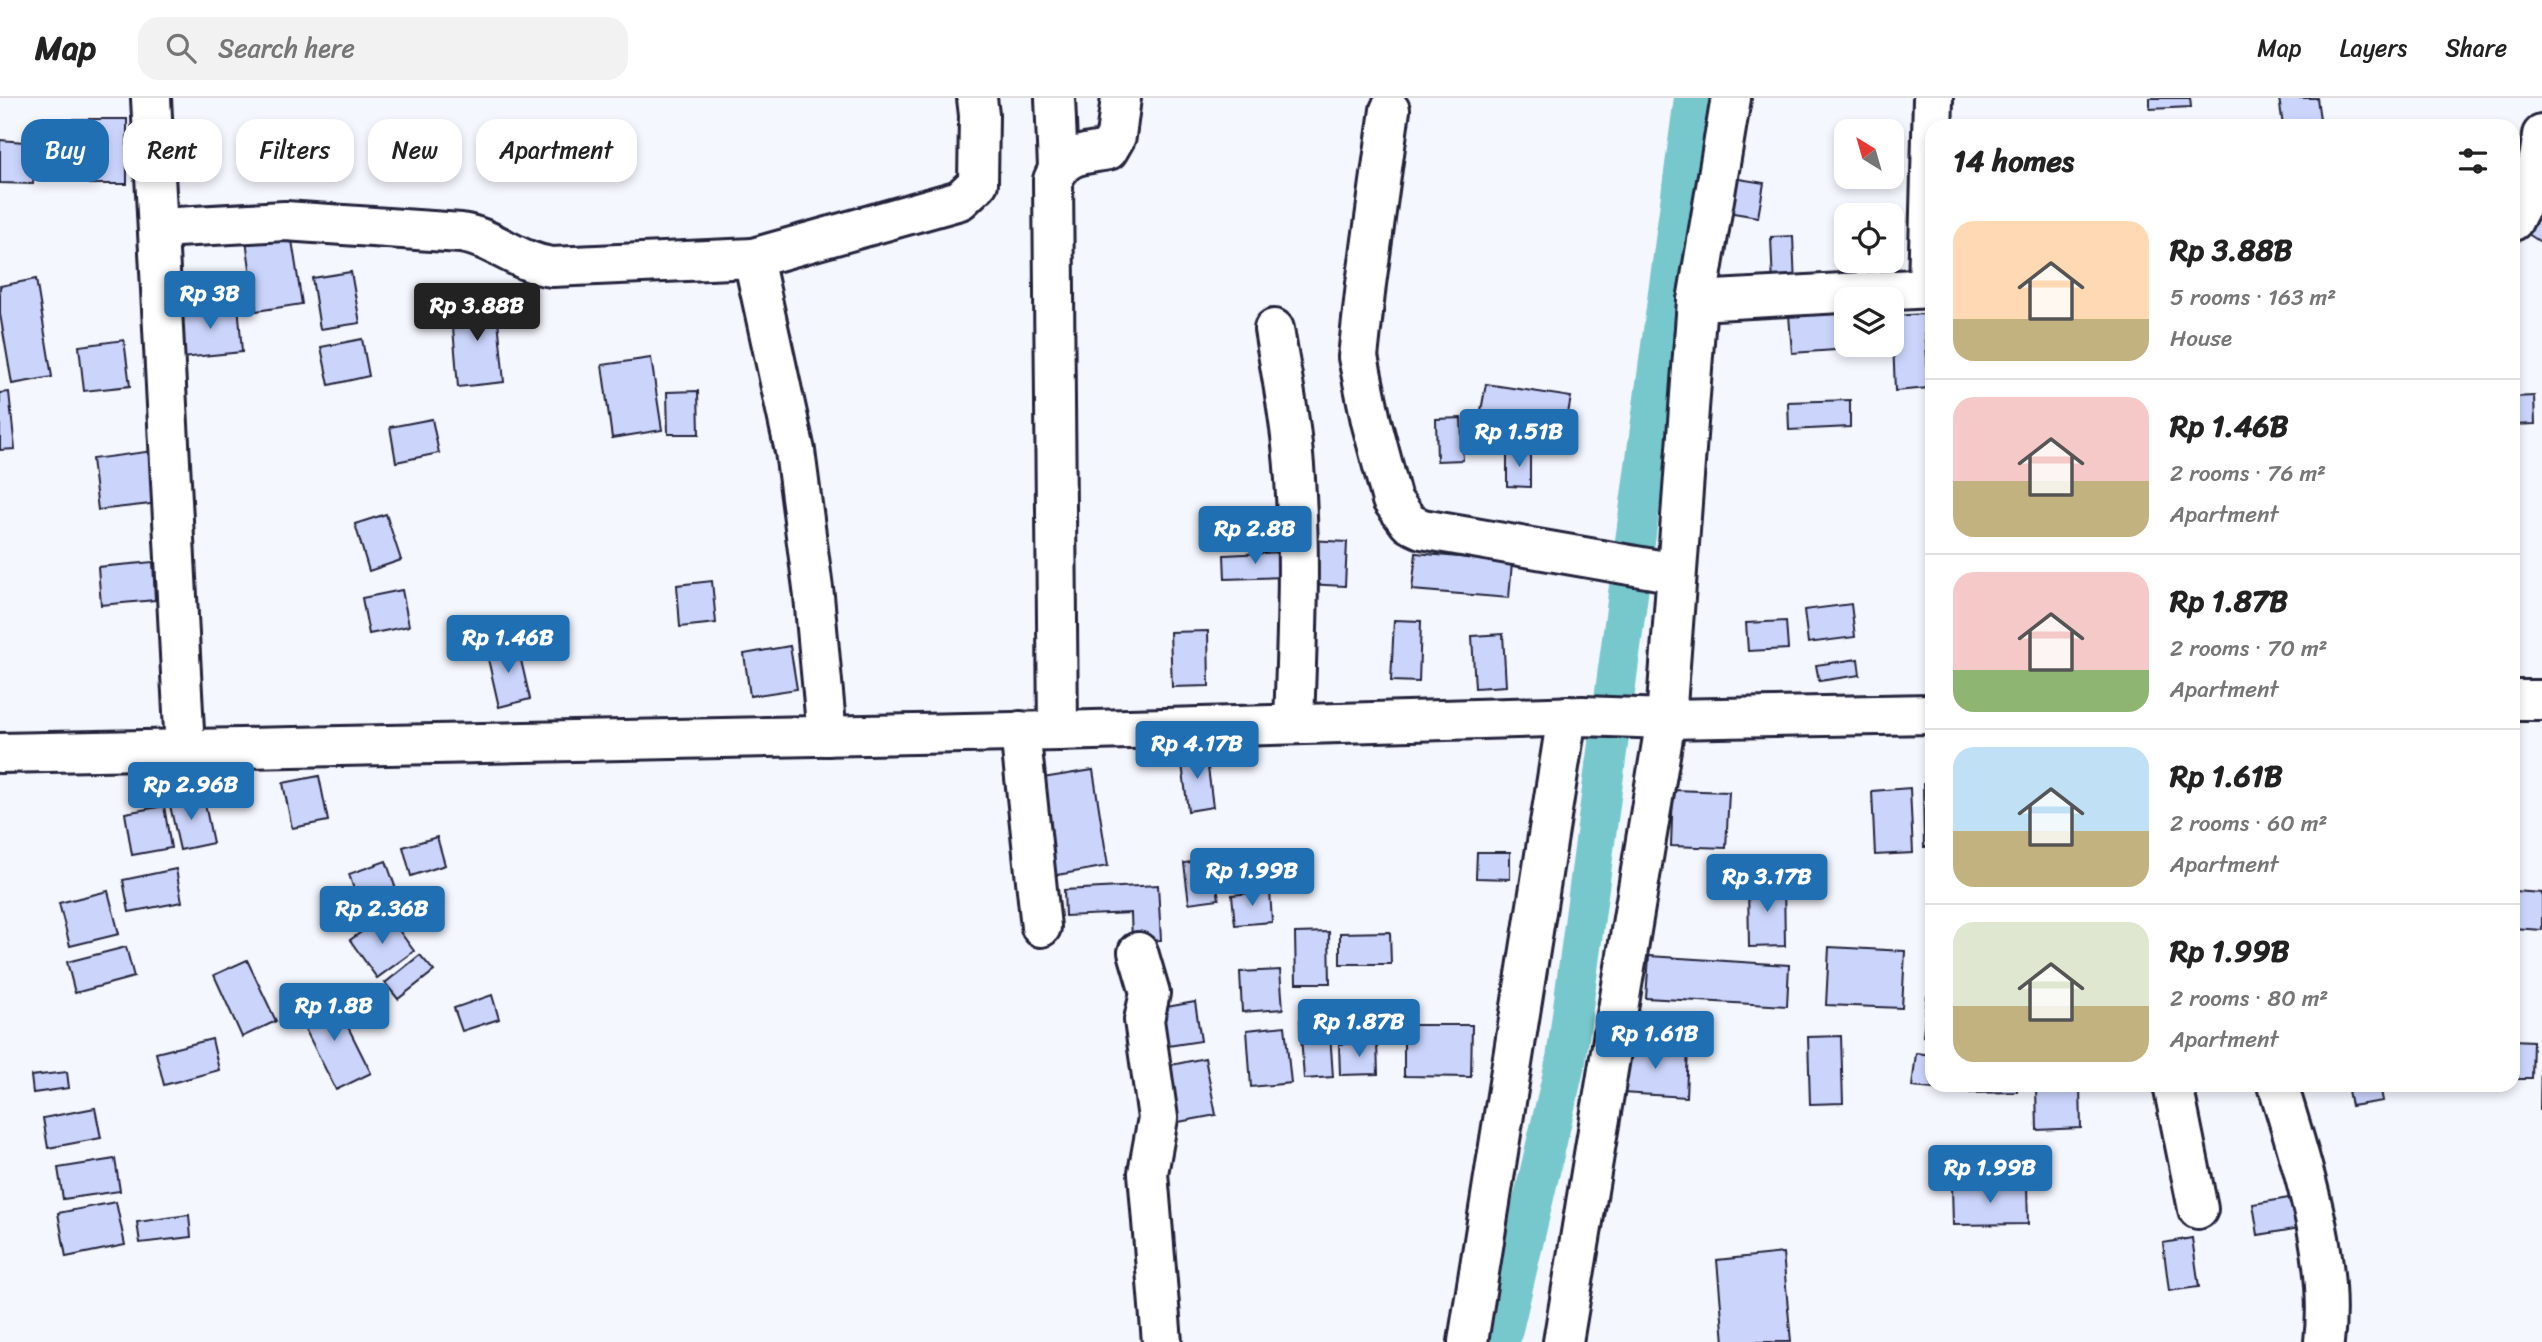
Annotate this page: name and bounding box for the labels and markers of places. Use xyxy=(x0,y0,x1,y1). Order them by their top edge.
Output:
pin: Rp 3B xyxy=(161,272,259,331)
pin: Rp 3.88B xyxy=(405,284,549,343)
pin: Rp 1.51B xyxy=(1447,410,1591,469)
pin: Rp 2.8B xyxy=(1190,506,1320,566)
pin: Rp 1.46B xyxy=(436,616,580,675)
pin: Rp 4.17B xyxy=(1125,722,1269,781)
pin: Rp 2.96B xyxy=(119,762,263,822)
pin: Rp 1.99B xyxy=(1180,848,1324,908)
pin: Rp 3.17B xyxy=(1695,854,1839,914)
pin: Rp 2.36B xyxy=(310,886,454,946)
pin: Rp 1.8B xyxy=(269,984,399,1043)
pin: Rp 1.87B xyxy=(1287,1000,1431,1059)
pin: Rp 1.61B xyxy=(1583,1012,1727,1071)
pin: Rp 1.99B xyxy=(1918,1146,2062,1205)

